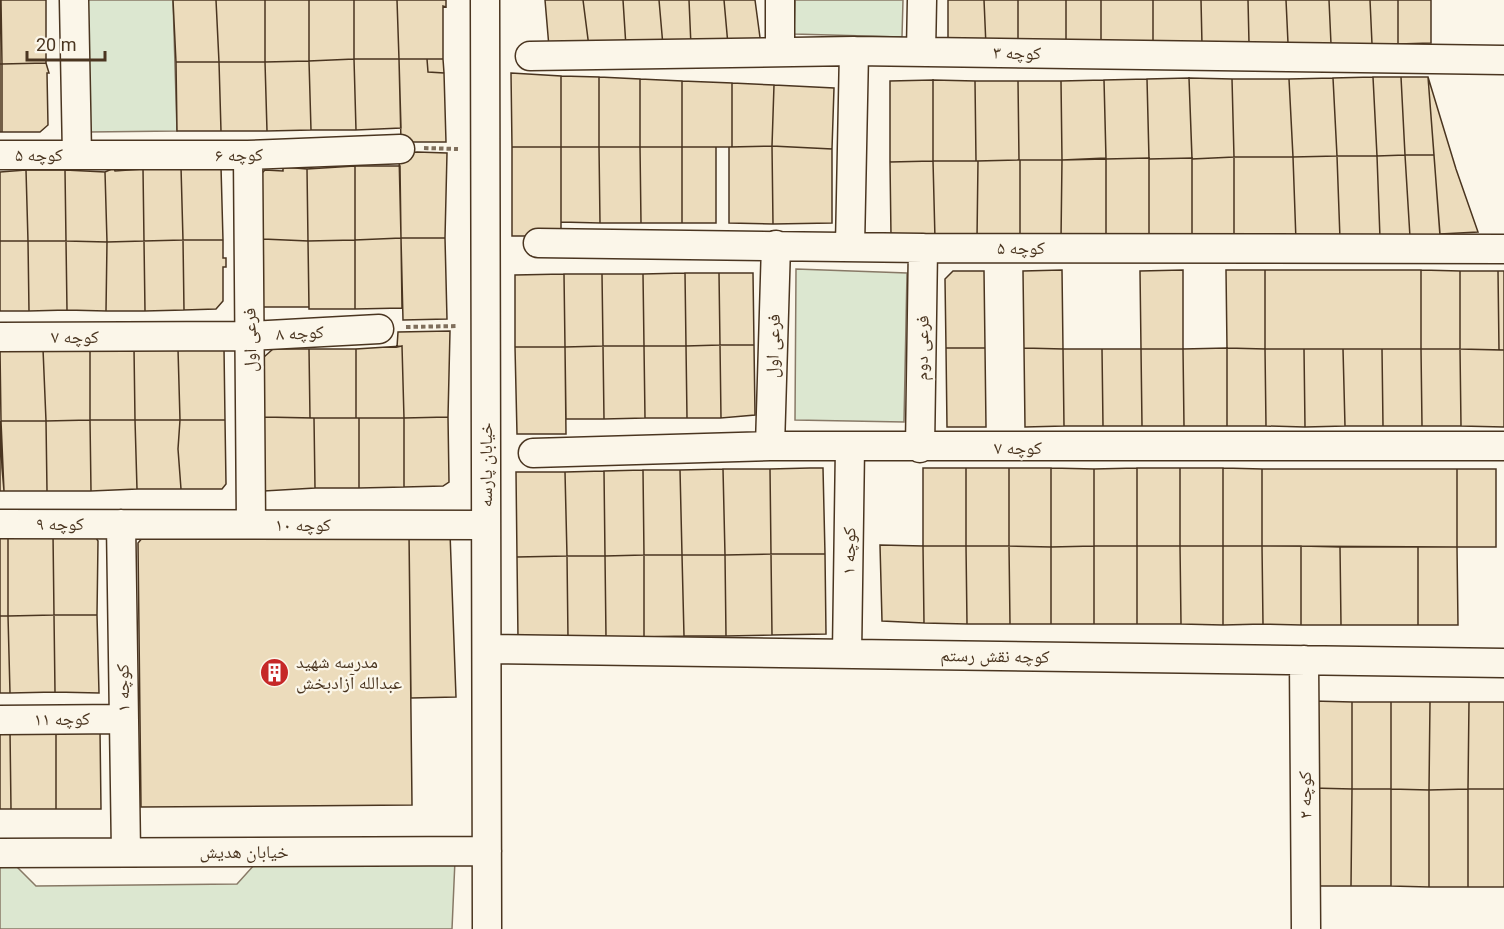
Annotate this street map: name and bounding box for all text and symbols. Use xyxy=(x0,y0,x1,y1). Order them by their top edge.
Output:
scale bar xyxy=(27,24,105,62)
text: 20 m xyxy=(36,34,76,55)
street label: کوچه ۳ xyxy=(993,42,1042,64)
street label: کوچه ۵ xyxy=(15,144,64,166)
street label: کوچه ۶ xyxy=(215,144,264,166)
street label: کوچه ۵ xyxy=(997,237,1046,259)
street label: فرعی اول xyxy=(238,308,262,372)
street label: فرعی اول xyxy=(761,314,785,378)
street label: فرعی دوم xyxy=(910,315,935,381)
street label: کوچه ۸ xyxy=(275,321,325,345)
street label: کوچه ۷ xyxy=(51,326,100,348)
street label: خیابان پارسه xyxy=(475,423,497,507)
street label: کوچه ۷ xyxy=(994,437,1043,459)
street label: کوچه ۹ xyxy=(36,513,85,535)
street label: کوچه ۱۰ xyxy=(275,514,332,536)
street label: کوچه ۱ xyxy=(838,526,860,575)
street label: کوچه نقش رستم xyxy=(940,644,1050,669)
place label: مدرسه شهید عبدالله آزادبخش xyxy=(296,651,402,694)
building icon: مدرسه شهید عبدالله آزادبخش xyxy=(259,656,291,688)
street label: کوچه ۱ xyxy=(112,663,134,712)
street label: کوچه ۱۱ xyxy=(34,708,91,730)
street label: کوچه ۲ xyxy=(1294,770,1316,819)
street label: خیابان هدیش xyxy=(199,841,289,863)

